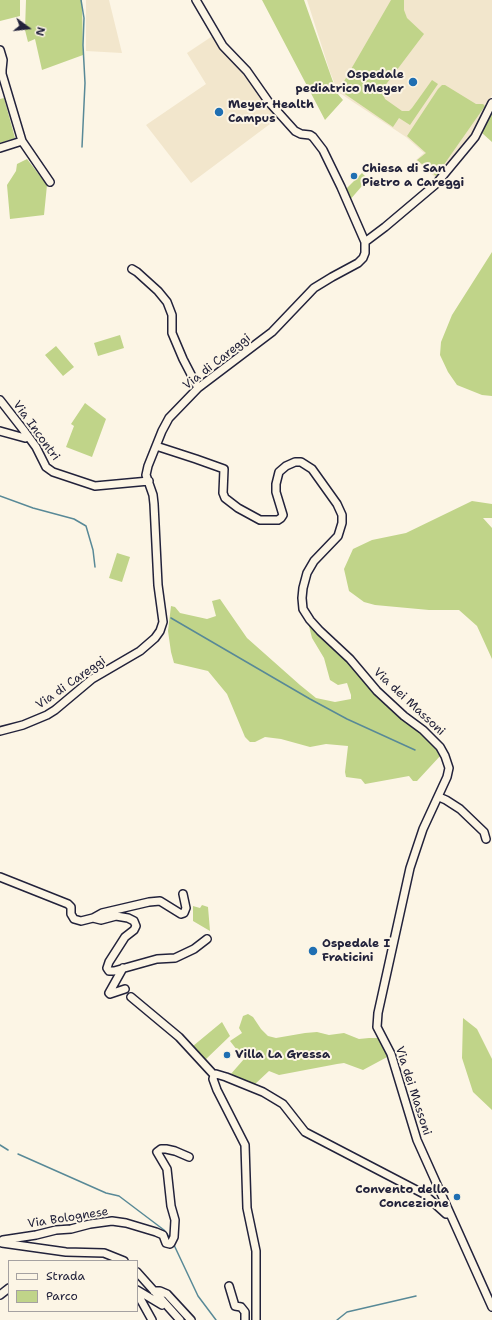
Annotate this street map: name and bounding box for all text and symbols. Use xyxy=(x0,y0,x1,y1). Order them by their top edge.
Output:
north arrow xyxy=(8,8,48,48)
text: N xyxy=(32,25,48,37)
place label: Ospedale pediatrico Meyer xyxy=(295,68,404,96)
marker: Ospedale pediatrico Meyer xyxy=(407,76,419,88)
place label: Meyer Health Campus xyxy=(228,98,314,126)
marker: Meyer Health Campus xyxy=(213,106,225,118)
place label: Chiesa di San Pietro a Careggi xyxy=(362,162,464,190)
marker: Chiesa di San Pietro a Careggi xyxy=(349,171,359,181)
street label: Via di Careggi xyxy=(180,331,254,393)
street label: Via Incontri xyxy=(9,398,63,464)
street label: Via di Careggi xyxy=(33,654,109,712)
street label: Via dei Massoni xyxy=(370,665,448,739)
place label: Ospedale I Fraticini xyxy=(322,937,390,965)
marker: Ospedale I Fraticini xyxy=(307,945,319,957)
street label: Via dei Massoni xyxy=(392,1045,434,1137)
place label: Villa La Gressa xyxy=(235,1048,330,1062)
marker: Villa La Gressa xyxy=(222,1050,232,1060)
place label: Convento della Concezione xyxy=(355,1183,449,1211)
marker: Convento della Concezione xyxy=(452,1192,462,1202)
street label: Via Bolognese xyxy=(27,1205,109,1231)
legend xyxy=(8,1260,138,1312)
text: Strada xyxy=(46,1268,85,1284)
text: Parco xyxy=(46,1288,78,1304)

